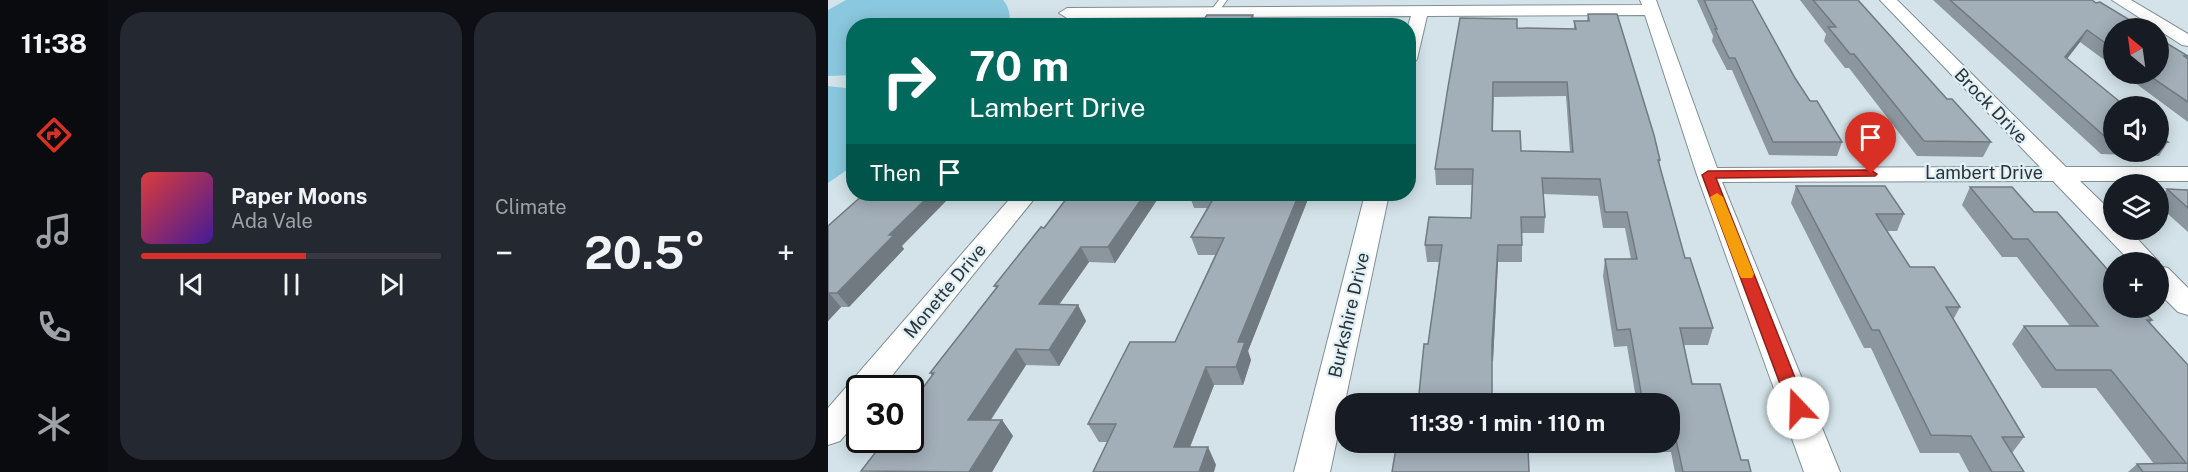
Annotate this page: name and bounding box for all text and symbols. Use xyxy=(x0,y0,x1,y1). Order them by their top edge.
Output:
north arrow xyxy=(2103,18,2169,84)
map controls xyxy=(2103,18,2169,318)
text: 11:38 xyxy=(21,27,87,59)
text: 70 m xyxy=(969,41,1069,90)
icon: right xyxy=(870,42,948,120)
street label: Brock Drive xyxy=(1950,64,2032,148)
text: Lambert Drive xyxy=(969,91,1146,123)
button: sound xyxy=(2103,96,2169,162)
pin xyxy=(1845,112,1896,174)
icon: directions xyxy=(33,114,75,156)
icon: arrive xyxy=(1854,121,1887,154)
icon: arrive xyxy=(933,156,966,189)
text: Then xyxy=(870,160,921,186)
street label: Lambert Drive xyxy=(1925,162,2043,183)
button: layers xyxy=(2103,174,2169,240)
text: Paper Moons xyxy=(231,183,367,209)
text: Climate xyxy=(495,195,567,219)
text: Ada Vale xyxy=(231,209,313,233)
icon: music xyxy=(33,210,75,252)
text: 20.5° xyxy=(584,226,706,279)
text: − xyxy=(495,234,513,272)
text: + xyxy=(777,234,795,272)
street label: Monette Drive xyxy=(899,239,990,342)
street label: Burkshire Drive xyxy=(1324,250,1373,380)
button: + xyxy=(2103,252,2169,318)
icon: previous xyxy=(175,268,208,301)
icon: pause xyxy=(275,268,308,301)
icon: next xyxy=(375,268,408,301)
icon: phone xyxy=(33,306,75,348)
speed limit sign: 30 xyxy=(846,375,924,453)
position arrow xyxy=(1766,376,1830,440)
icon: climate xyxy=(33,403,75,445)
text: 11:39 · 1 min · 110 m xyxy=(1410,410,1605,436)

